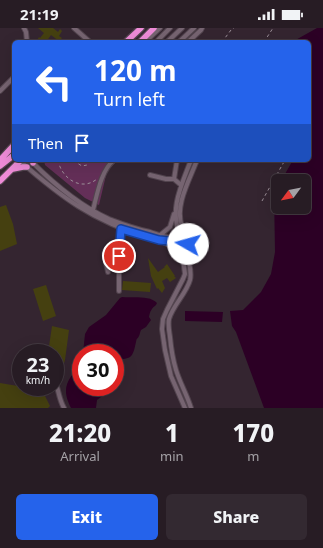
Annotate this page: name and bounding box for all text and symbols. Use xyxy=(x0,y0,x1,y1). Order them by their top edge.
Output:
text: 21:19 xyxy=(20,4,59,24)
text: 120 m xyxy=(94,51,177,89)
icon: left xyxy=(28,56,80,108)
text: Turn left xyxy=(94,87,165,111)
icon: arrive xyxy=(71,132,93,154)
text: Then xyxy=(28,133,63,153)
north arrow xyxy=(271,174,311,214)
map controls xyxy=(271,174,311,214)
position arrow xyxy=(167,223,209,265)
pin xyxy=(102,239,136,273)
icon: arrive xyxy=(108,245,130,267)
speed limit sign: 30 xyxy=(72,344,124,396)
text: 23 xyxy=(27,351,49,378)
text: km/h xyxy=(26,373,50,387)
text: 21:20 xyxy=(49,416,111,449)
text: 1 xyxy=(165,416,179,449)
text: 170 xyxy=(233,416,274,449)
text: Arrival xyxy=(60,447,100,465)
text: min xyxy=(160,447,184,465)
text: m xyxy=(247,447,259,465)
button: Exit xyxy=(16,494,158,540)
button: Share xyxy=(166,494,307,540)

